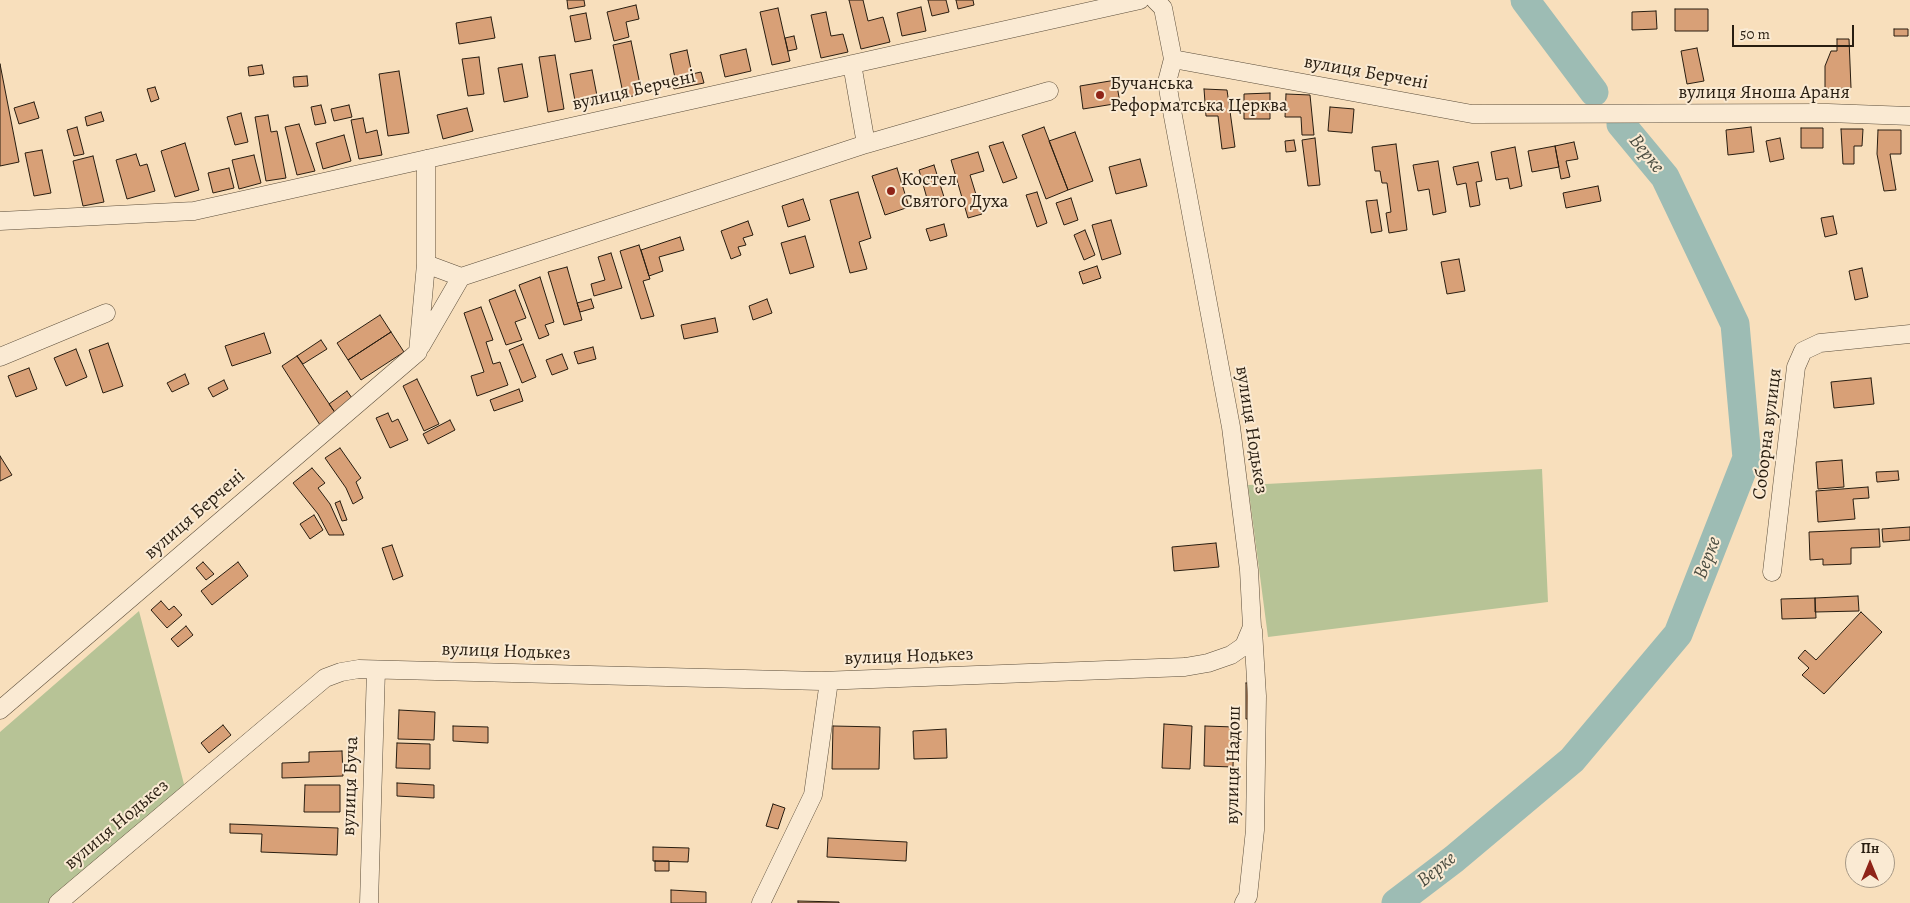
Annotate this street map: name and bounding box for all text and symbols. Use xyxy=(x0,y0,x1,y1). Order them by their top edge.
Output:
scale bar xyxy=(1735,15,1858,47)
text: 50 m xyxy=(1740,24,1770,44)
street label: вулиця Берчені xyxy=(1302,51,1430,95)
street label: вулиця Берчені xyxy=(570,66,698,116)
place label: Бучанська Реформатська Церква xyxy=(1110,73,1288,117)
street label: вулиця Яноша Араня xyxy=(1678,82,1850,104)
marker: Бучанська Реформатська Церква xyxy=(1094,89,1106,101)
water label: Верке xyxy=(1623,129,1669,179)
place label: Костел Святого Духа xyxy=(901,169,1009,213)
marker: Костел Святого Духа xyxy=(885,185,897,197)
street label: вулиця Нодькез xyxy=(1230,364,1272,496)
street label: Соборна вулиця xyxy=(1749,367,1787,501)
street label: вулиця Берчені xyxy=(140,465,250,565)
water label: Верке xyxy=(1689,533,1727,583)
street label: вулиця Нодькез xyxy=(441,638,571,666)
street label: вулиця Нодькез xyxy=(844,643,974,671)
street label: вулиця Надош xyxy=(1222,705,1246,825)
street label: вулиця Буча xyxy=(338,736,364,836)
street label: вулиця Нодькез xyxy=(60,775,174,875)
north arrow xyxy=(1845,838,1895,888)
text: Пн xyxy=(1861,839,1879,858)
water label: Верке xyxy=(1412,847,1462,893)

